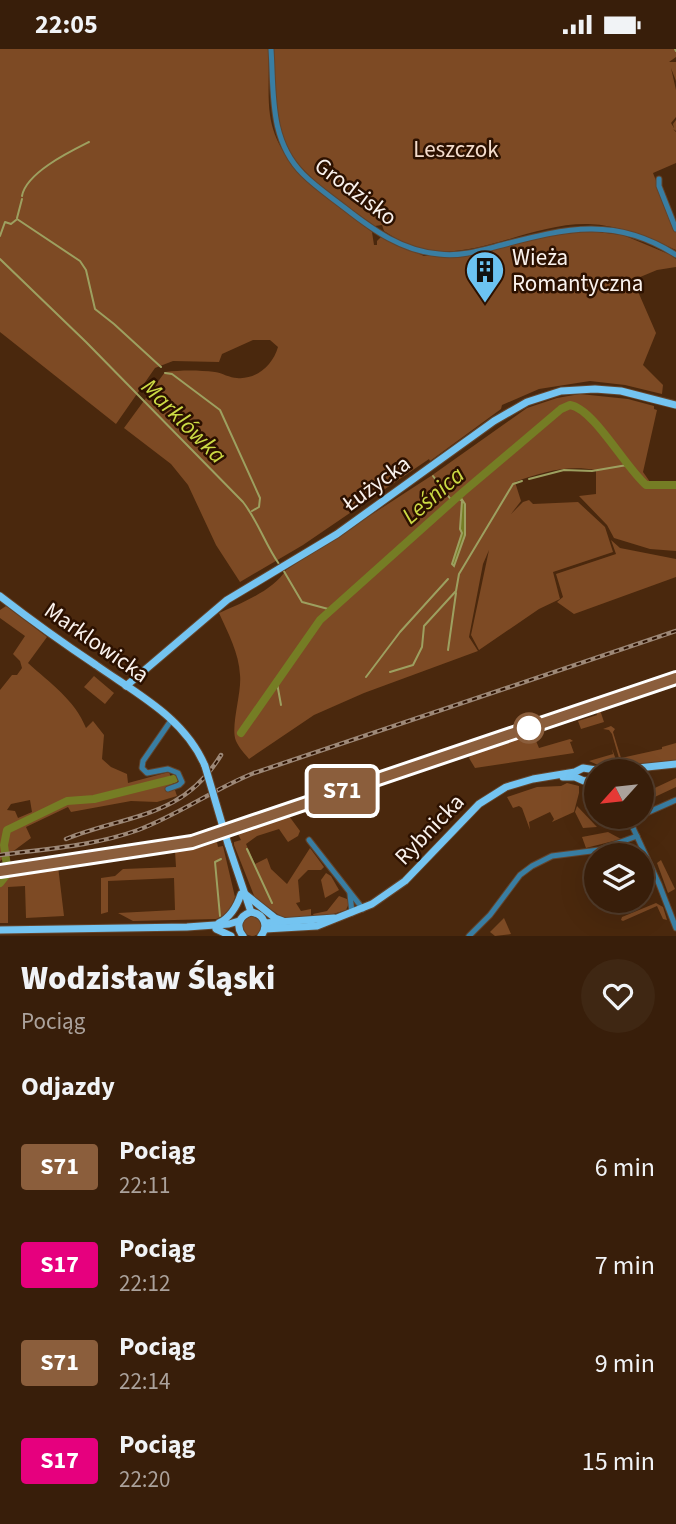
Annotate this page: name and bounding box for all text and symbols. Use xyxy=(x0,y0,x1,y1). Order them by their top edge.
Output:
text: 22:05 xyxy=(35,6,98,43)
park label: Leszczok xyxy=(413,133,499,166)
street label: Grodzisko xyxy=(308,149,404,233)
place label: Wieża Romantyczna xyxy=(512,241,643,300)
building icon: Wieża Romantyczna xyxy=(464,249,506,304)
water label: Marklówka xyxy=(133,371,234,472)
street label: Łużycka xyxy=(334,447,417,520)
water label: Leśnica xyxy=(394,458,473,533)
street label: Marklowicka xyxy=(38,594,156,691)
unlabelled marker xyxy=(514,713,544,743)
north arrow xyxy=(584,759,654,829)
map controls xyxy=(584,759,654,913)
line badge: S71 xyxy=(302,768,382,814)
text: S71 xyxy=(323,773,361,808)
street label: Rybnicka xyxy=(387,786,472,872)
button: layers xyxy=(584,843,654,913)
text: Wodzisław Śląski xyxy=(21,955,275,1002)
button: heart xyxy=(581,959,655,1033)
text: Pociąg xyxy=(21,1005,85,1038)
text: Odjazdy xyxy=(21,1068,115,1105)
text: Pociąg xyxy=(119,1132,195,1169)
text: S71 xyxy=(40,1149,79,1184)
text: 6 min xyxy=(595,1149,655,1186)
text: 22:11 xyxy=(119,1169,170,1202)
text: Pociąg xyxy=(119,1230,195,1267)
text: S17 xyxy=(40,1247,79,1282)
text: 7 min xyxy=(595,1247,655,1284)
text: 22:12 xyxy=(119,1267,170,1300)
text: Pociąg xyxy=(119,1328,195,1365)
text: S71 xyxy=(40,1345,79,1380)
text: 9 min xyxy=(595,1345,655,1382)
text: 22:14 xyxy=(119,1365,170,1398)
text: Pociąg xyxy=(119,1426,195,1463)
text: S17 xyxy=(40,1443,79,1478)
text: 15 min xyxy=(582,1443,655,1480)
text: 22:20 xyxy=(119,1463,170,1496)

